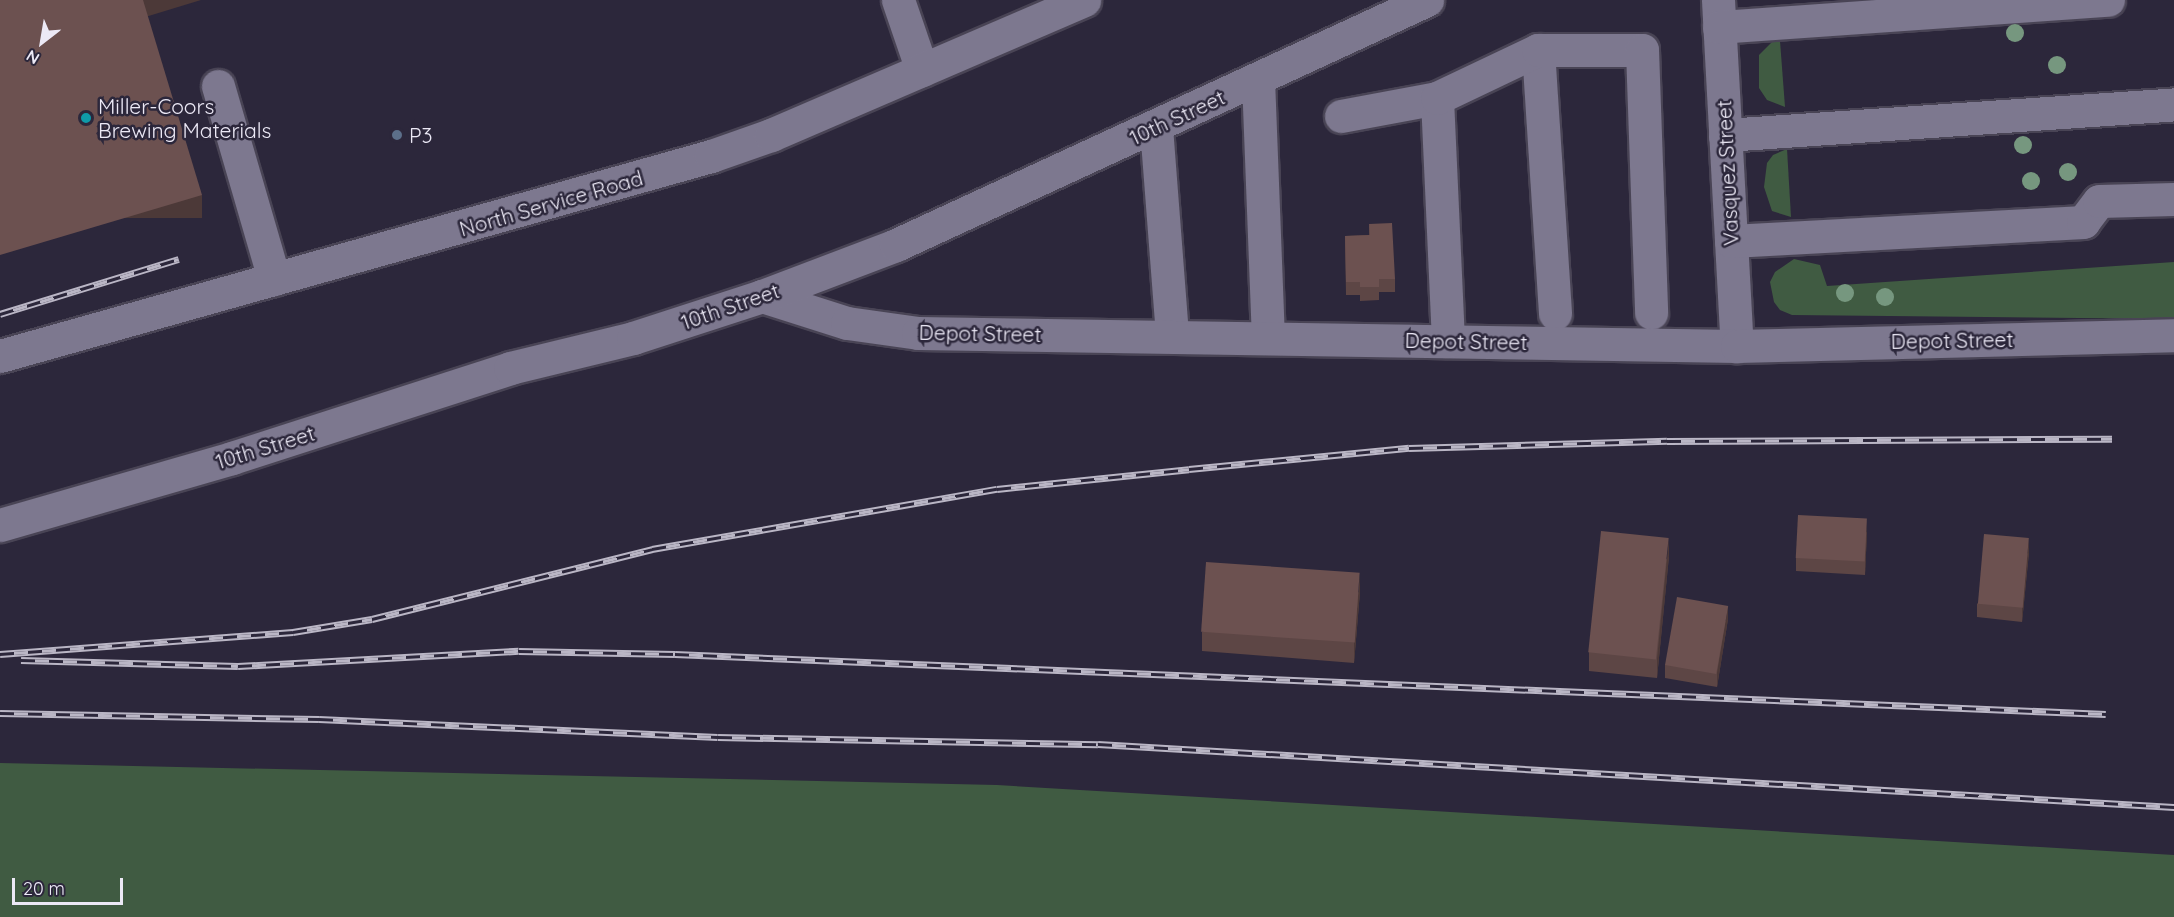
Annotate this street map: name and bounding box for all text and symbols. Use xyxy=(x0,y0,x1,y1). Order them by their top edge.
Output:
north arrow xyxy=(12,12,72,72)
text: N xyxy=(23,46,43,69)
street label: 10th Street xyxy=(1125,84,1229,150)
place label: Miller-Coors Brewing Materials xyxy=(98,93,271,143)
street label: Vasquez Street xyxy=(1711,99,1743,247)
marker: Miller-Coors Brewing Materials xyxy=(79,111,93,125)
place label: P3 xyxy=(409,122,433,148)
marker: P3 xyxy=(390,128,404,142)
street label: North Service Road xyxy=(456,165,646,241)
street label: 10th Street xyxy=(677,277,783,335)
street label: Depot Street xyxy=(918,319,1042,347)
street label: Depot Street xyxy=(1890,326,2014,354)
street label: Depot Street xyxy=(1404,327,1528,355)
street label: 10th Street xyxy=(212,420,318,474)
scale bar xyxy=(15,866,126,904)
text: 20 m xyxy=(23,877,65,900)

